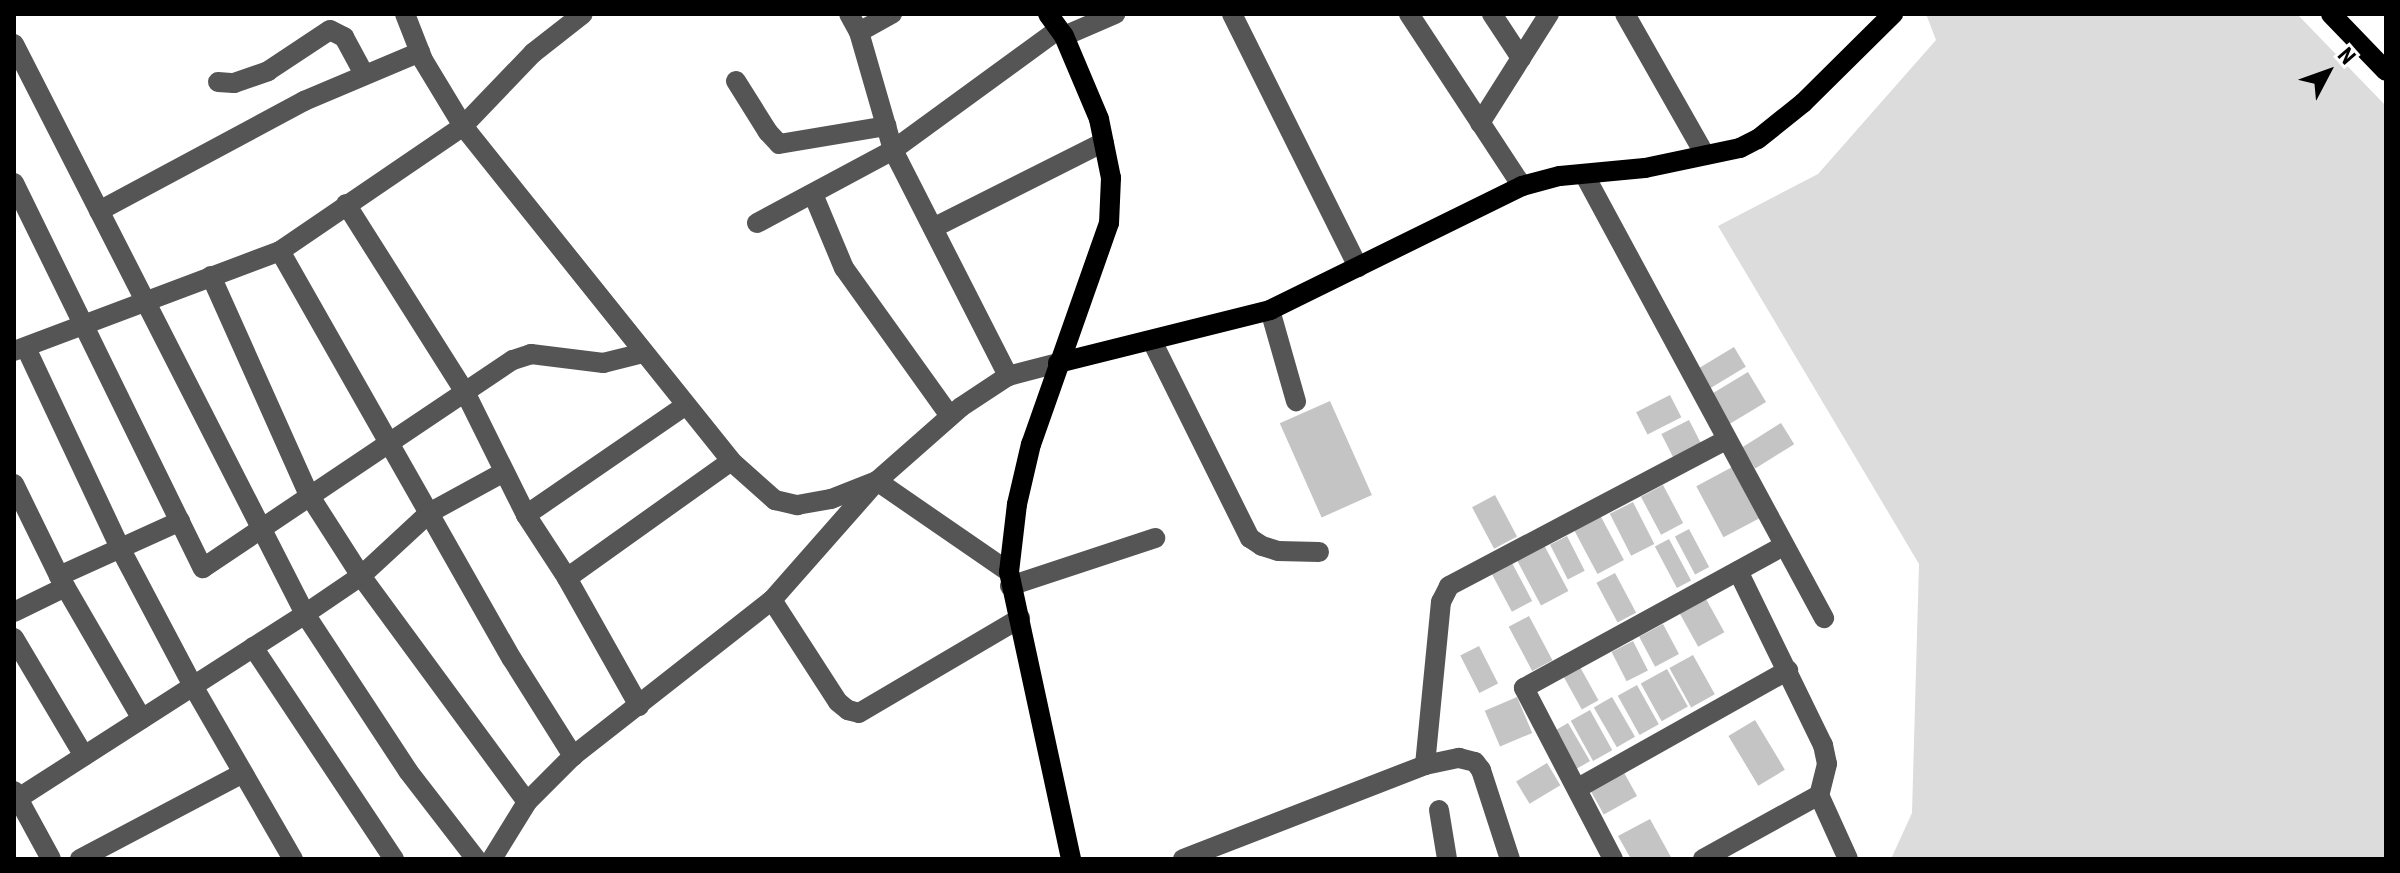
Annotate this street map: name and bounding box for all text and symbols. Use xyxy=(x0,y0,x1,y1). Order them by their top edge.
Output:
north arrow xyxy=(2288,32,2368,112)
text: N xyxy=(2333,43,2360,69)

